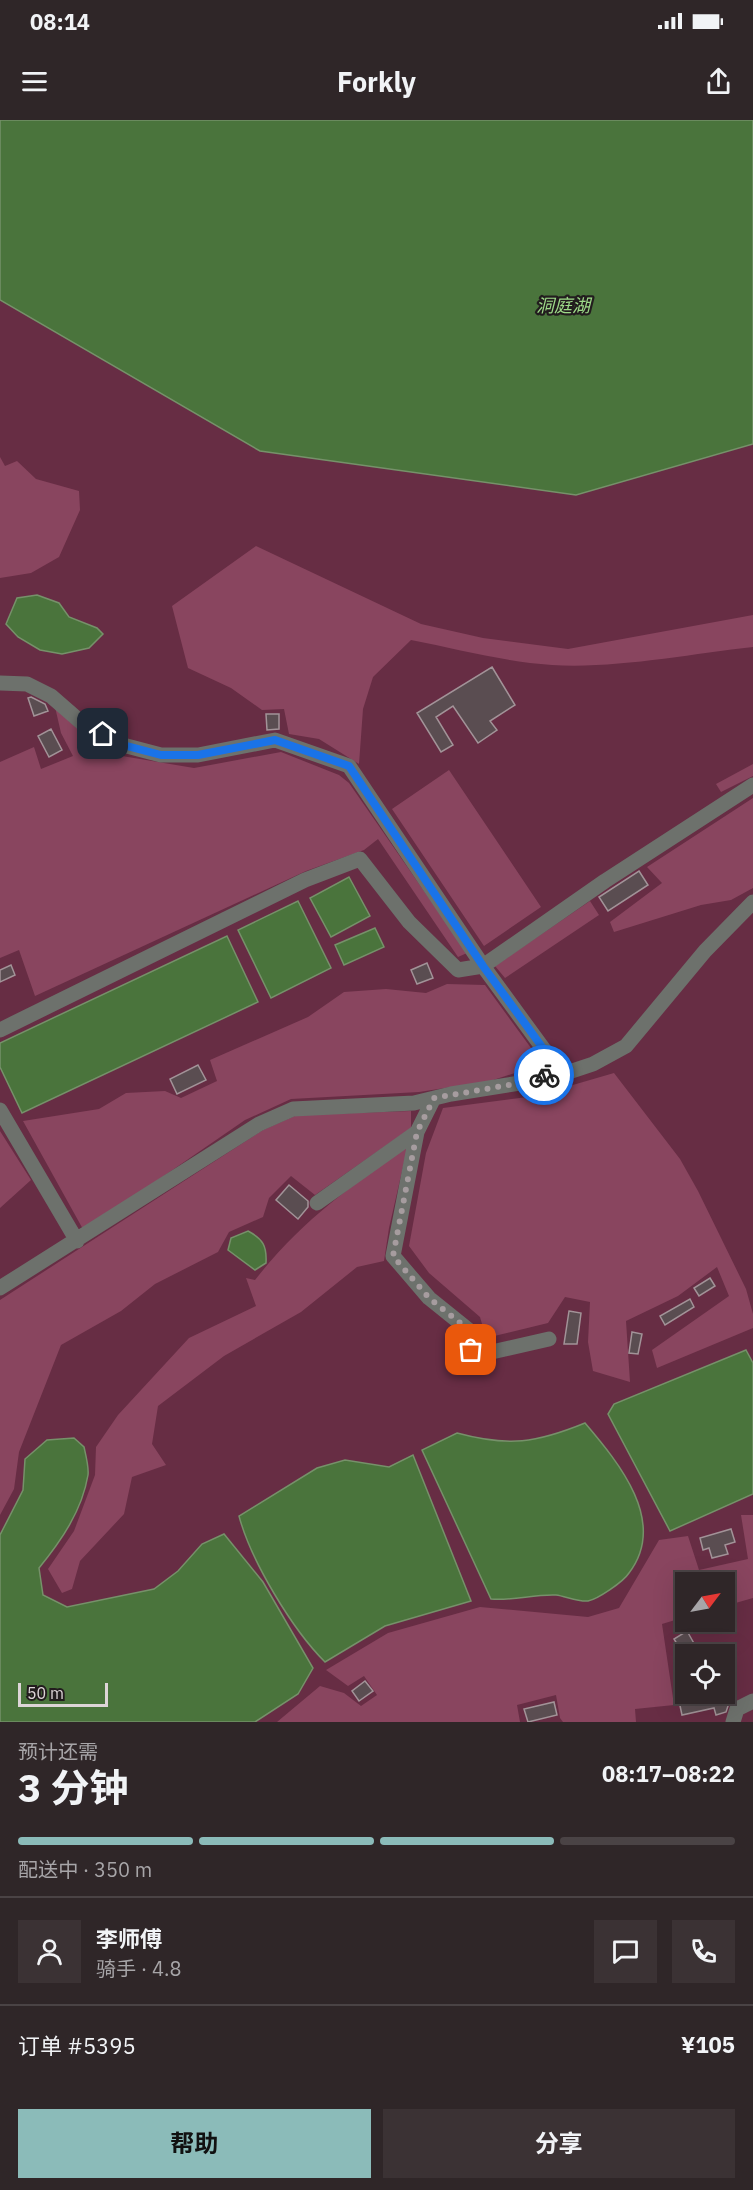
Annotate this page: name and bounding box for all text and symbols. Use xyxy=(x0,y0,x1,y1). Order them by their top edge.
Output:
text: 08:14 xyxy=(30,7,90,36)
text: Forkly xyxy=(337,64,416,99)
icon: menu xyxy=(18,65,51,98)
icon: share xyxy=(702,65,735,98)
water label: 洞庭湖 xyxy=(536,294,593,317)
pin xyxy=(77,708,128,759)
icon: home xyxy=(86,717,119,750)
courier xyxy=(514,1045,574,1105)
icon: bike xyxy=(528,1059,561,1092)
pin xyxy=(445,1324,496,1375)
icon: bag xyxy=(454,1333,487,1366)
north arrow xyxy=(675,1572,735,1632)
map controls xyxy=(675,1572,735,1704)
button: locate xyxy=(675,1644,735,1704)
scale bar xyxy=(18,1680,108,1708)
text: 50 m xyxy=(27,1683,64,1703)
text: 预计还需 xyxy=(18,1738,98,1765)
text: 08:17–08:22 xyxy=(602,1759,735,1788)
text: 3 分钟 xyxy=(18,1762,129,1813)
text: 配送中 · 350 m xyxy=(18,1856,152,1883)
button: person xyxy=(18,1920,81,1983)
button: chat xyxy=(594,1920,657,1983)
button: phone xyxy=(672,1920,735,1983)
text: 李师傅 xyxy=(96,1924,162,1953)
text: 骑手 · 4.8 xyxy=(96,1955,181,1982)
text: ¥105 xyxy=(681,2030,735,2059)
text: 订单 #5395 xyxy=(18,2031,136,2060)
button: 帮助 xyxy=(18,2109,371,2178)
button: 分享 xyxy=(383,2109,735,2178)

